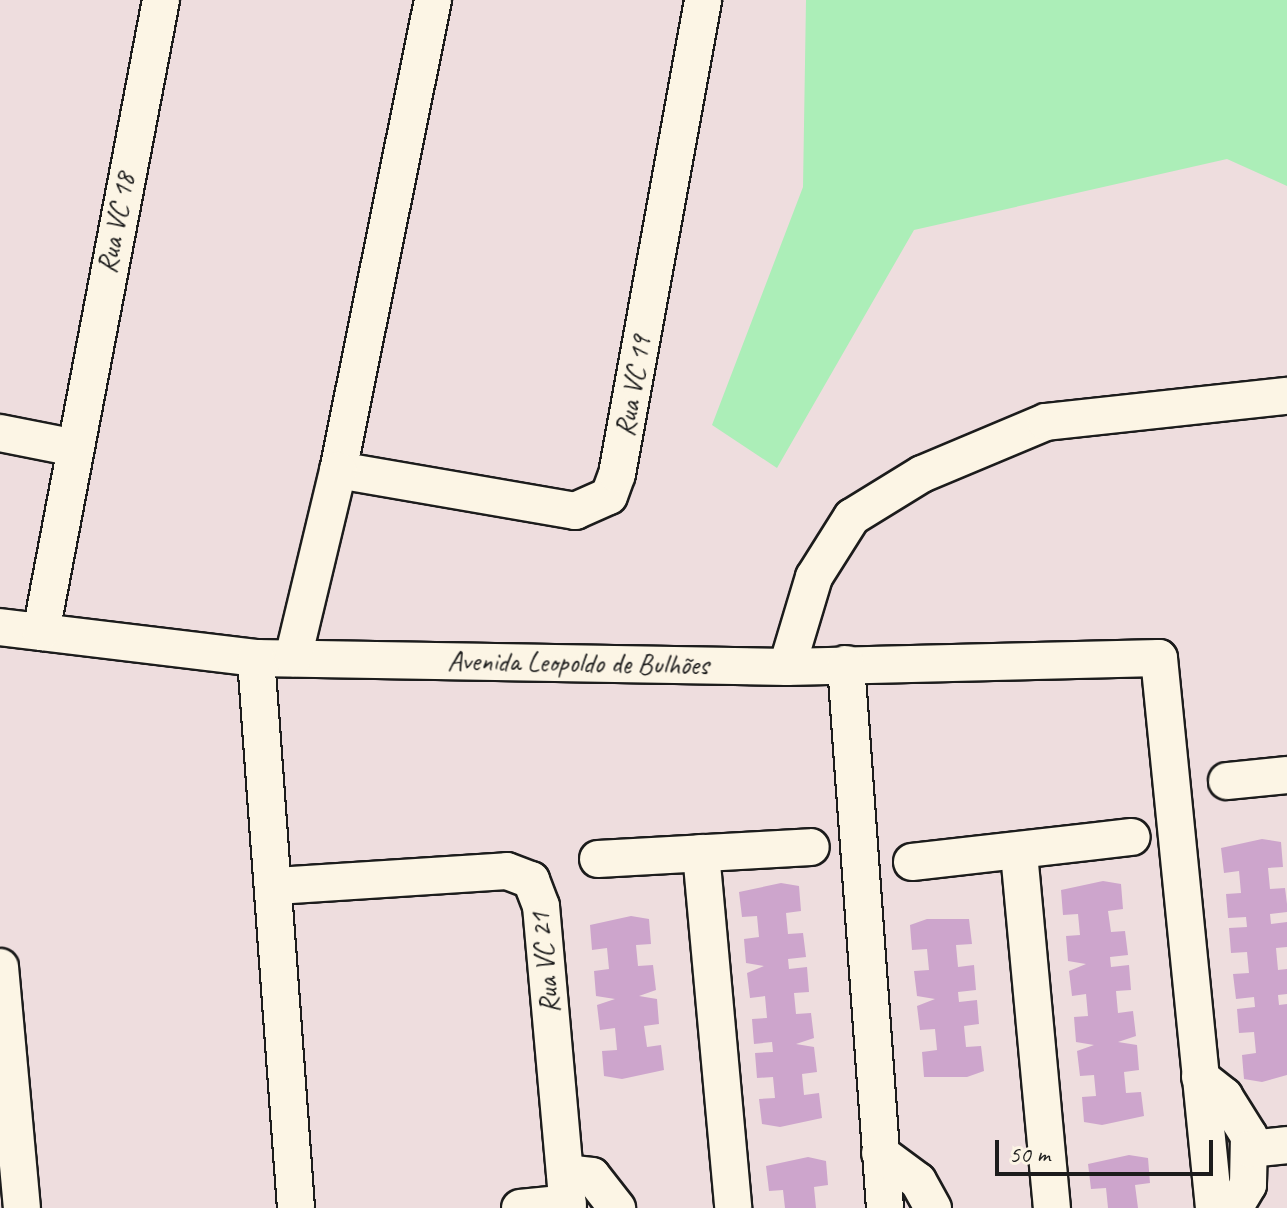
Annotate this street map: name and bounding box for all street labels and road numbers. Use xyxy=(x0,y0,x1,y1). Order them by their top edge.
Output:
street label: Rua VC 18 xyxy=(90,170,142,276)
street label: Rua VC 19 xyxy=(608,333,658,439)
street label: Avenida Leopoldo de Bulhões xyxy=(447,644,709,682)
street label: Rua VC 21 xyxy=(523,911,567,1015)

